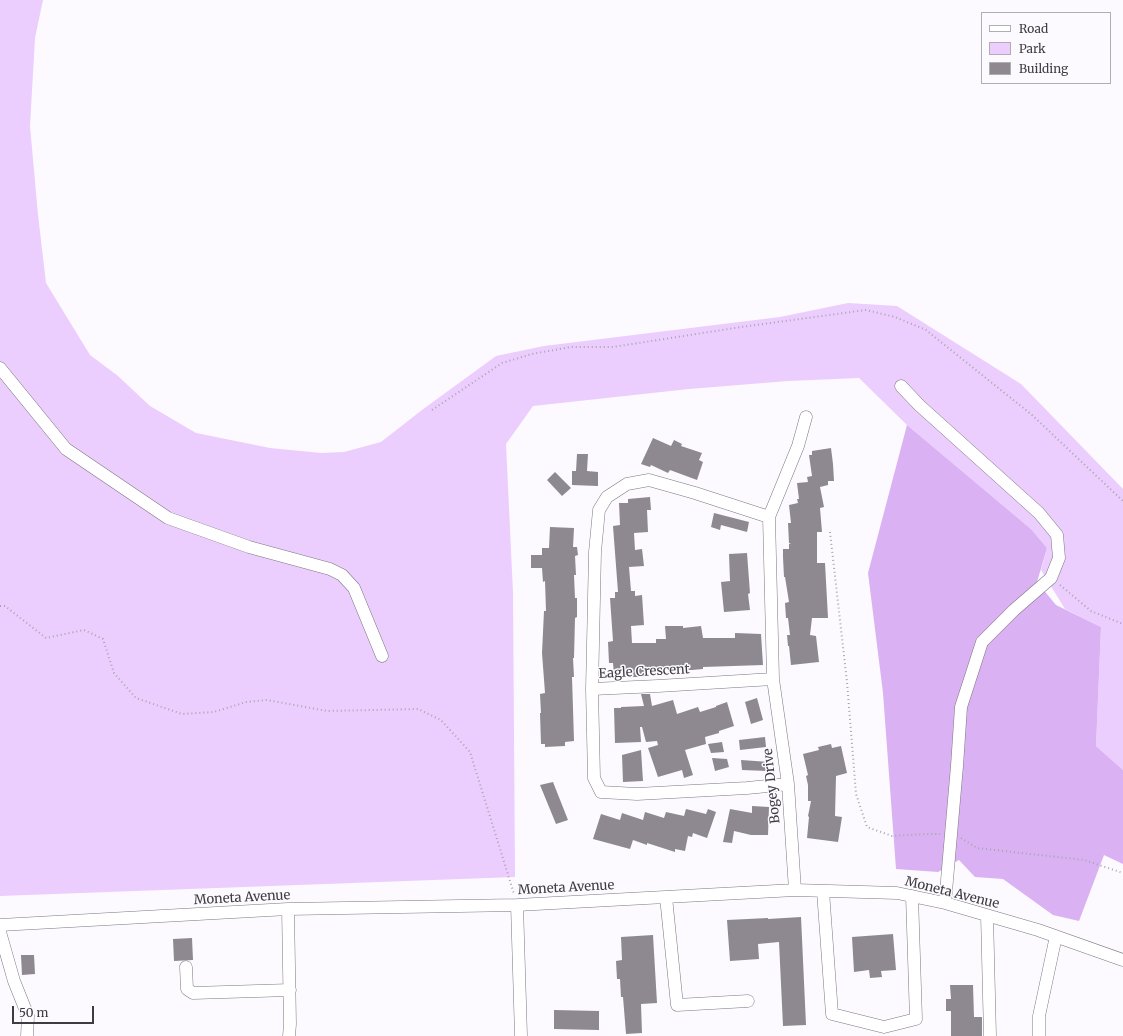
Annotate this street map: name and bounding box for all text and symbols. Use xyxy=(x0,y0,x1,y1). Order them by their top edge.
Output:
legend xyxy=(981,12,1111,84)
text: Road xyxy=(1019,21,1048,36)
text: Park xyxy=(1019,41,1046,56)
text: Building xyxy=(1019,61,1068,76)
street label: Eagle Crescent xyxy=(598,662,690,682)
street label: Bogey Drive xyxy=(760,748,784,824)
street label: Moneta Avenue xyxy=(903,874,1001,912)
street label: Moneta Avenue xyxy=(517,878,615,898)
street label: Moneta Avenue xyxy=(193,888,291,908)
scale bar xyxy=(14,998,96,1024)
text: 50 m xyxy=(19,1005,48,1020)

